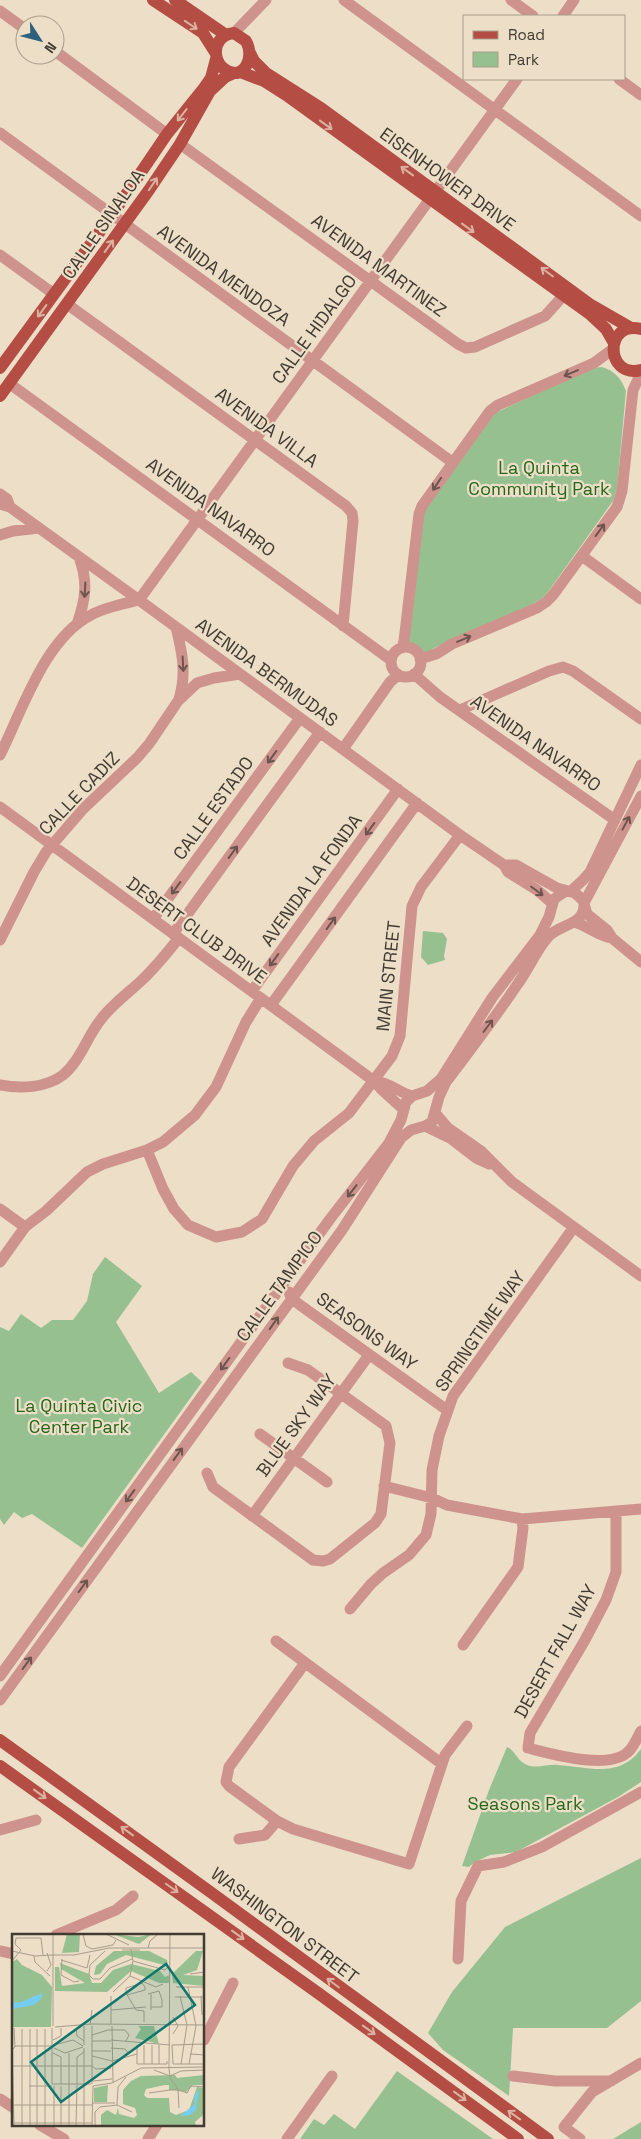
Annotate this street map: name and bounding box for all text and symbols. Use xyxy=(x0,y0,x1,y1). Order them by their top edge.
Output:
north arrow xyxy=(15,15,65,65)
legend xyxy=(463,15,626,80)
one-way arrow xyxy=(183,20,197,30)
text: Road xyxy=(508,25,545,44)
text: N xyxy=(40,39,61,57)
text: Park xyxy=(508,50,539,69)
one-way arrow xyxy=(177,108,188,121)
one-way arrow xyxy=(319,119,332,130)
street label: EISENHOWER DRIVE xyxy=(376,122,520,236)
street label: CALLE SINALOA xyxy=(57,165,149,283)
one-way arrow xyxy=(400,166,414,176)
one-way arrow xyxy=(148,178,158,192)
street label: AVENIDA MARTINEZ xyxy=(307,208,451,322)
street label: AVENIDA MENDOZA xyxy=(153,219,295,331)
one-way arrow xyxy=(461,223,475,233)
one-way arrow xyxy=(104,240,115,254)
one-way arrow xyxy=(540,267,554,277)
street label: CALLE HIDALGO xyxy=(267,270,361,388)
one-way arrow xyxy=(37,304,47,318)
one-way arrow xyxy=(564,369,579,379)
street label: AVENIDA VILLA xyxy=(211,382,323,472)
street label: AVENIDA NAVARRO xyxy=(142,452,280,562)
park label: La Quinta Community Park xyxy=(468,456,610,500)
one-way arrow xyxy=(432,477,442,491)
one-way arrow xyxy=(595,524,606,538)
one-way arrow xyxy=(81,582,90,598)
street label: AVENIDA BERMUDAS xyxy=(191,613,343,731)
one-way arrow xyxy=(456,634,471,644)
one-way arrow xyxy=(179,656,188,672)
street label: AVENIDA NAVARRO xyxy=(466,689,606,797)
street label: CALLE CADIZ xyxy=(34,747,124,839)
one-way arrow xyxy=(266,750,277,763)
street label: CALLE ESTADO xyxy=(168,752,258,864)
street label: AVENIDA LA FONDA xyxy=(255,809,367,951)
one-way arrow xyxy=(622,816,632,831)
one-way arrow xyxy=(365,822,375,836)
one-way arrow xyxy=(228,845,238,859)
street label: DESERT CLUB DRIVE xyxy=(122,871,272,989)
one-way arrow xyxy=(171,881,181,895)
one-way arrow xyxy=(530,886,544,896)
one-way arrow xyxy=(325,917,336,930)
street label: MAIN STREET xyxy=(371,919,405,1032)
one-way arrow xyxy=(269,953,279,967)
one-way arrow xyxy=(482,1020,493,1033)
one-way arrow xyxy=(347,1184,357,1198)
street label: CALLE TAMPICO xyxy=(231,1226,327,1346)
street label: SPRINGTIME WAY xyxy=(430,1266,530,1396)
street label: SEASONS WAY xyxy=(312,1287,422,1375)
one-way arrow xyxy=(269,1316,279,1330)
one-way arrow xyxy=(220,1357,231,1371)
street label: BLUE SKY WAY xyxy=(251,1369,341,1481)
park label: La Quinta Civic Center Park xyxy=(15,1394,143,1438)
one-way arrow xyxy=(173,1448,184,1461)
one-way arrow xyxy=(125,1489,135,1503)
one-way arrow xyxy=(78,1579,88,1593)
street label: DESERT FALL WAY xyxy=(509,1580,601,1722)
one-way arrow xyxy=(22,1656,33,1670)
one-way arrow xyxy=(33,1789,47,1799)
park label: Seasons Park xyxy=(467,1792,583,1815)
one-way arrow xyxy=(121,1826,134,1837)
street label: WASHINGTON STREET xyxy=(207,1862,364,1988)
one-way arrow xyxy=(165,1883,179,1893)
one-way arrow xyxy=(231,1930,245,1940)
inset map xyxy=(12,1934,205,2126)
one-way arrow xyxy=(326,1978,340,1988)
one-way arrow xyxy=(362,2025,375,2036)
one-way arrow xyxy=(453,2091,467,2101)
one-way arrow xyxy=(507,2110,521,2120)

